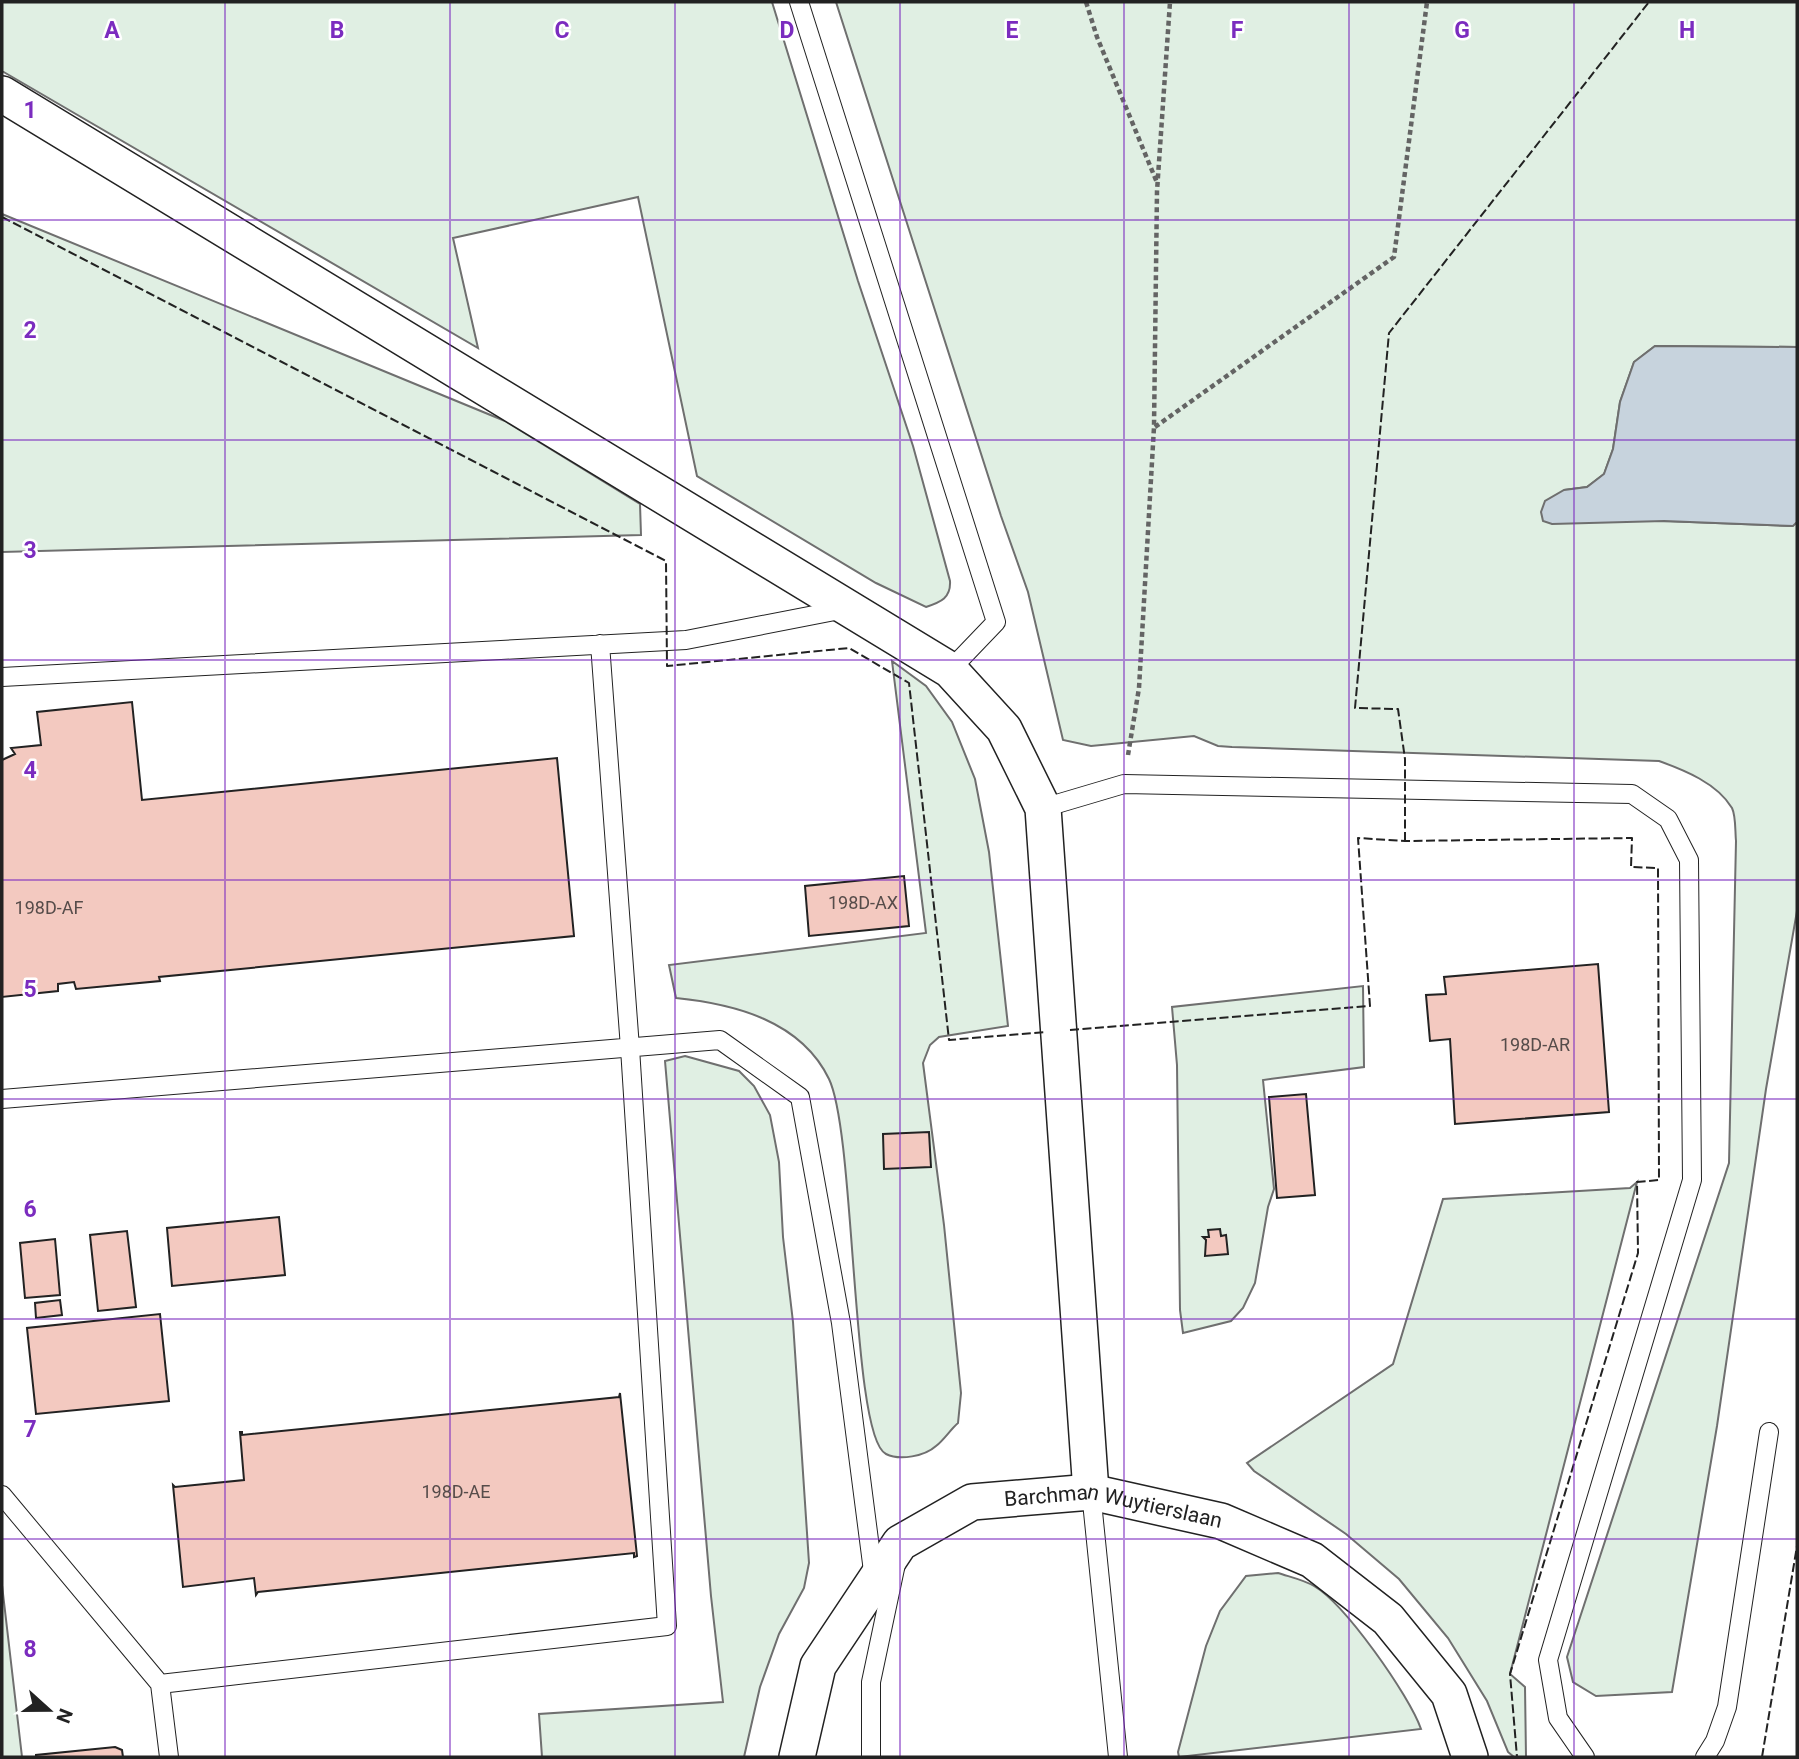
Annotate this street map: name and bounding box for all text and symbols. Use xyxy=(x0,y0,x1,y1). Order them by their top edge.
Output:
text: A xyxy=(104,17,120,44)
text: B xyxy=(330,17,344,44)
text: C xyxy=(554,17,570,44)
text: D xyxy=(780,17,794,44)
text: E xyxy=(1006,17,1019,44)
text: F xyxy=(1231,17,1244,44)
text: G xyxy=(1454,17,1470,44)
text: H xyxy=(1679,17,1695,44)
text: 1 xyxy=(23,97,37,124)
text: 2 xyxy=(23,317,37,344)
text: 3 xyxy=(23,537,37,564)
text: 4 xyxy=(23,757,37,784)
house number: 198D-AX xyxy=(828,892,898,913)
house number: 198D-AF xyxy=(15,897,83,918)
text: 5 xyxy=(23,976,37,1003)
house number: 198D-AR xyxy=(1500,1034,1570,1055)
text: 6 xyxy=(23,1196,37,1223)
text: 7 xyxy=(23,1416,37,1443)
street label: Barchman Wuytierslaan xyxy=(1003,1480,1225,1533)
house number: 198D-AE xyxy=(421,1481,491,1502)
text: 8 xyxy=(23,1636,37,1663)
north arrow xyxy=(14,1675,84,1745)
text: N xyxy=(51,1706,78,1726)

